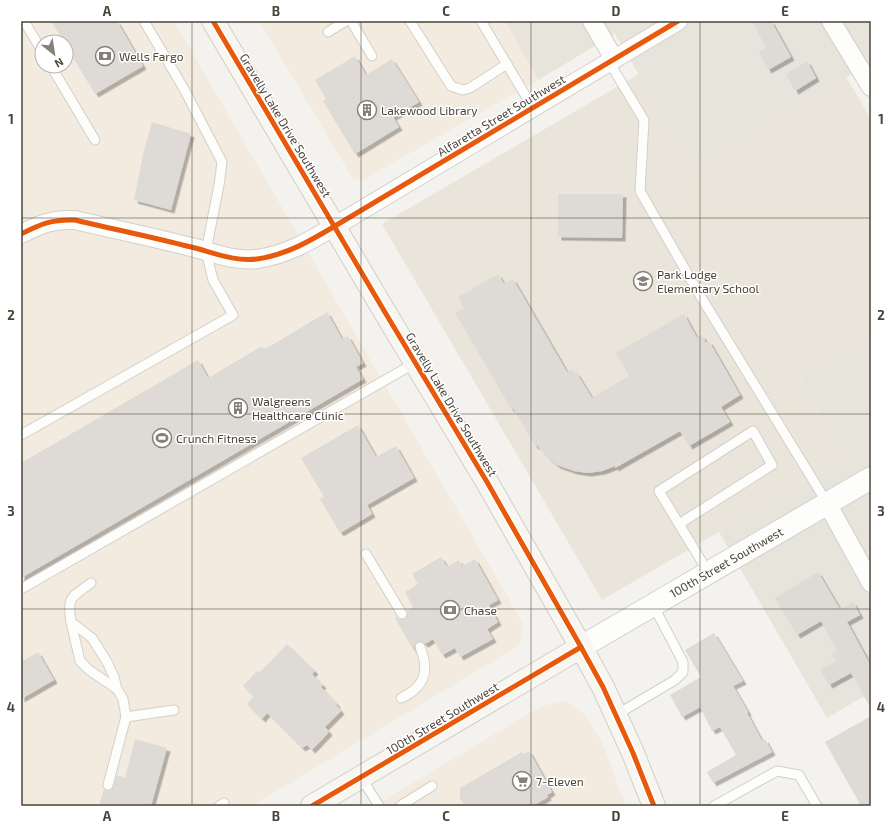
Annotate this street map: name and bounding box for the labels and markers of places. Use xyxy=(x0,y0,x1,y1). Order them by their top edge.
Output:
bank icon: Wells Fargo xyxy=(94,45,116,67)
place label: Wells Fargo xyxy=(119,49,184,63)
building icon: Lakewood Library xyxy=(356,99,378,121)
place label: Lakewood Library xyxy=(381,103,478,117)
place label: Park Lodge Elementary School xyxy=(657,267,760,295)
school or university icon: Park Lodge Elementary School xyxy=(632,270,654,292)
place label: Walgreens Healthcare Clinic xyxy=(252,394,344,422)
building icon: Walgreens Healthcare Clinic xyxy=(227,397,249,419)
sports icon: Crunch Fitness xyxy=(151,427,173,449)
place label: Crunch Fitness xyxy=(176,431,257,445)
bank icon: Chase xyxy=(439,599,461,621)
place label: Chase xyxy=(464,603,497,617)
supermarket icon: 7-Eleven xyxy=(511,770,533,792)
place label: 7-Eleven xyxy=(536,774,584,788)

